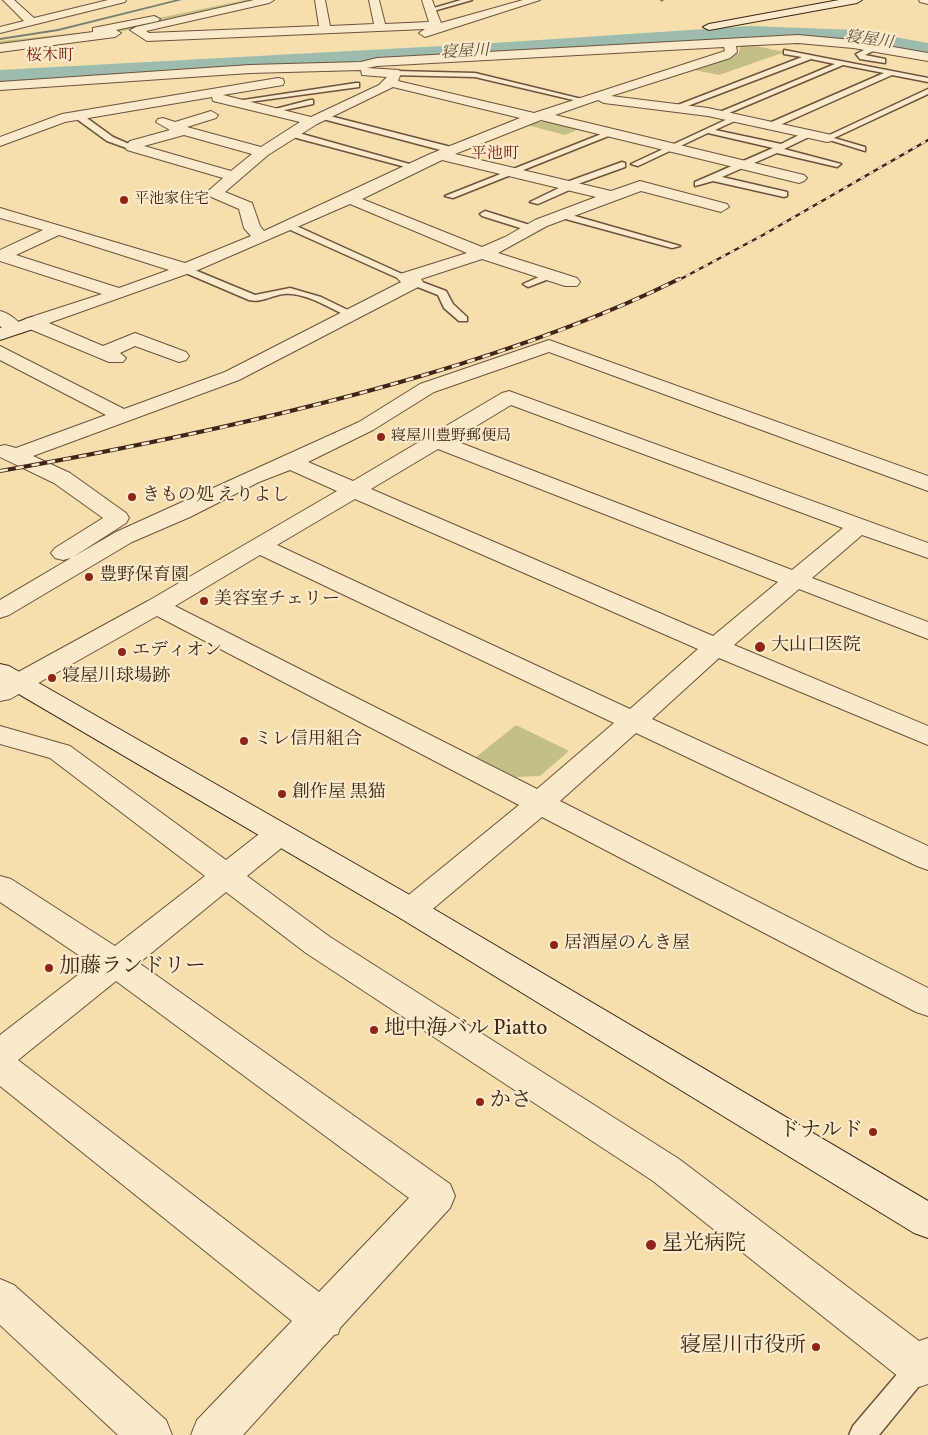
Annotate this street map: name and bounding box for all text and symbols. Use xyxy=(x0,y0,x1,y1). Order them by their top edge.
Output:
water label: 寝屋川 xyxy=(844,28,894,54)
water label: 寝屋川 xyxy=(441,42,489,64)
district label: 桜木町 xyxy=(26,47,74,67)
district label: 平池町 xyxy=(471,145,519,165)
place label: 平池家住宅 xyxy=(134,191,209,209)
marker: 平池家住宅 xyxy=(118,194,130,206)
place label: 寝屋川豊野郵便局 xyxy=(391,428,511,446)
marker: 寝屋川豊野郵便局 xyxy=(375,431,387,443)
place label: きもの処 えりよし xyxy=(142,486,290,508)
marker: きもの処 えりよし xyxy=(126,491,138,503)
place label: 豊野保育園 xyxy=(99,566,189,588)
marker: 豊野保育園 xyxy=(83,571,95,583)
place label: 美容室チェリー xyxy=(214,590,340,612)
marker: 美容室チェリー xyxy=(198,595,210,607)
place label: 大山口医院 xyxy=(771,636,861,658)
marker: 大山口医院 xyxy=(753,640,767,654)
place label: エディオン xyxy=(132,641,222,663)
marker: エディオン xyxy=(116,646,128,658)
place label: 寝屋川球場跡 xyxy=(62,667,170,689)
marker: 寝屋川球場跡 xyxy=(46,672,58,684)
place label: ミレ信用組合 xyxy=(254,730,362,752)
marker: ミレ信用組合 xyxy=(238,735,250,747)
place label: 創作屋 黒猫 xyxy=(292,783,386,805)
marker: 創作屋 黒猫 xyxy=(276,788,288,800)
place label: 居酒屋のんき屋 xyxy=(564,934,690,956)
marker: 居酒屋のんき屋 xyxy=(548,939,560,951)
place label: 加藤ランドリー xyxy=(59,955,206,981)
marker: 加藤ランドリー xyxy=(43,962,55,974)
place label: 地中海バル Piatto xyxy=(384,1017,547,1043)
marker: 地中海バル Piatto xyxy=(368,1024,380,1036)
place label: かさ xyxy=(490,1089,532,1115)
marker: かさ xyxy=(474,1096,486,1108)
place label: ドナルド xyxy=(779,1119,863,1145)
marker: ドナルド xyxy=(867,1126,879,1138)
place label: 星光病院 xyxy=(662,1232,746,1258)
marker: 星光病院 xyxy=(644,1238,658,1252)
place label: 寝屋川市役所 xyxy=(680,1334,806,1360)
marker: 寝屋川市役所 xyxy=(810,1341,822,1353)

